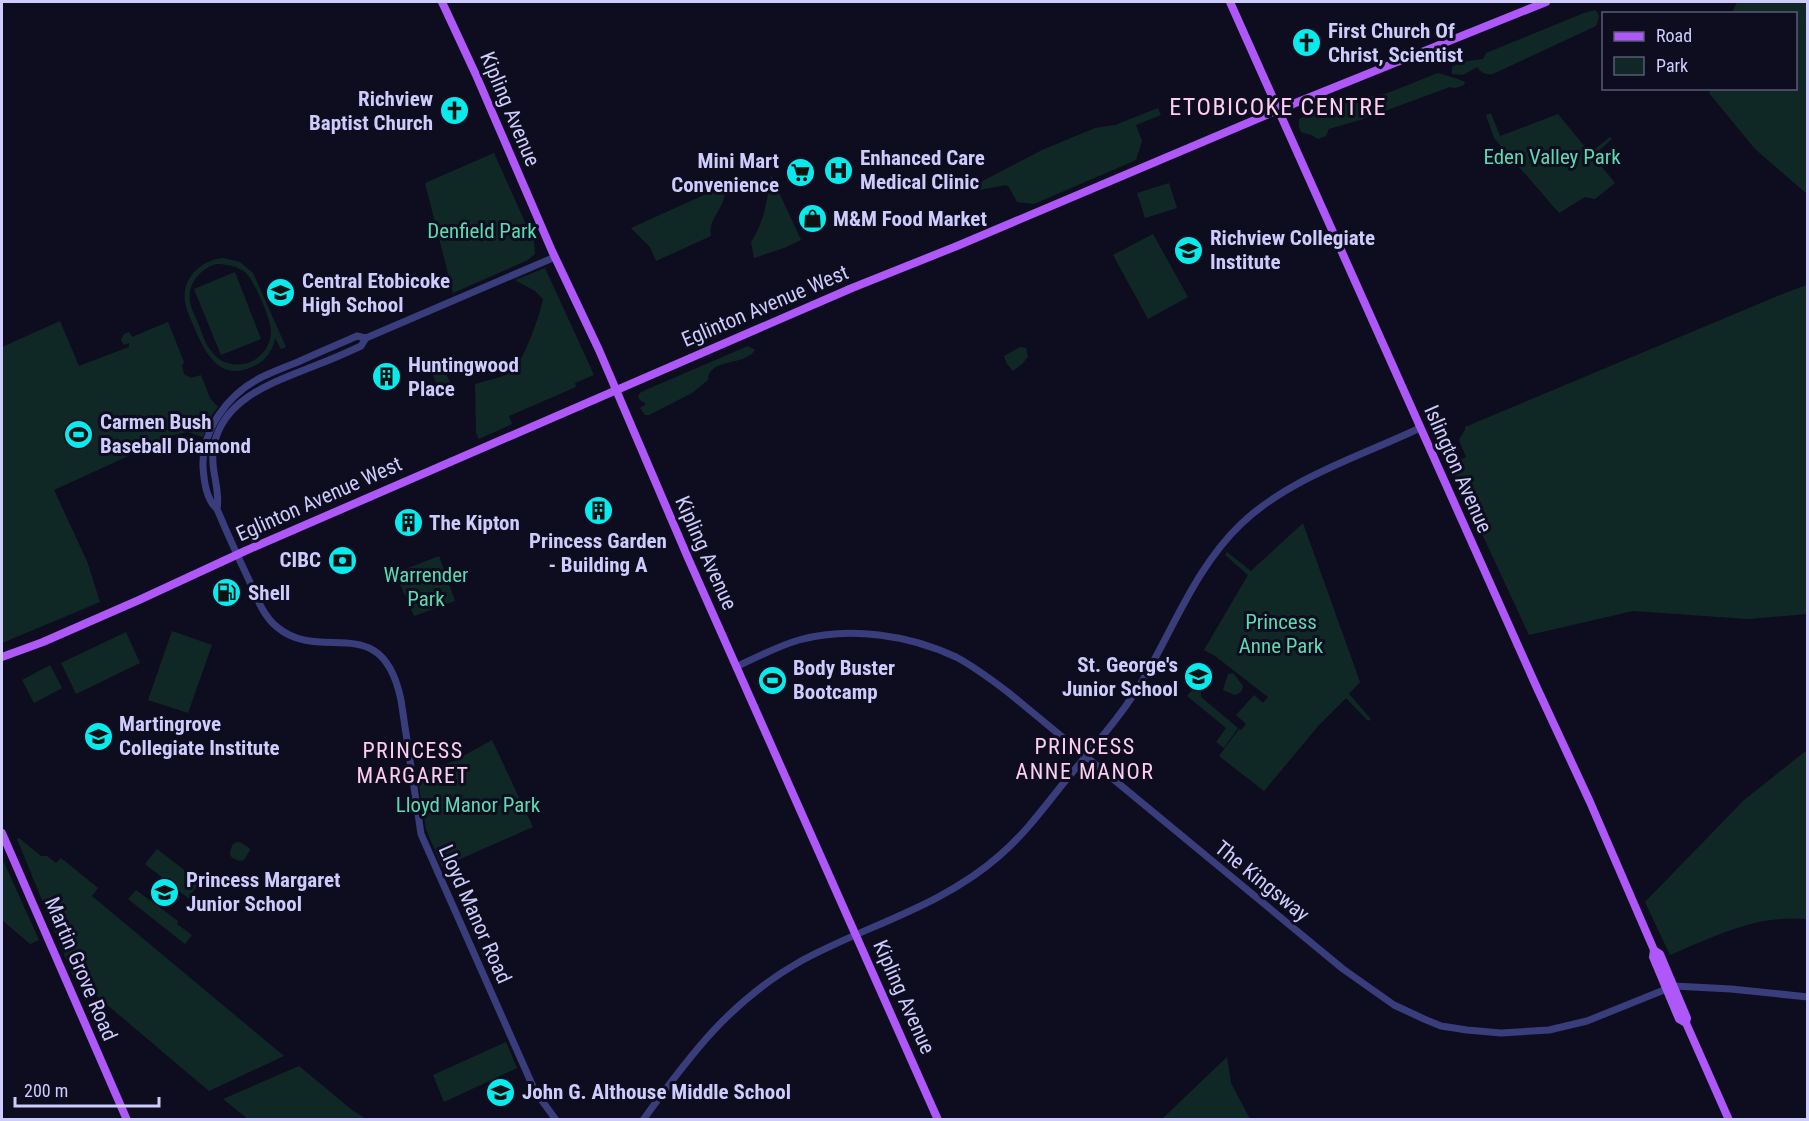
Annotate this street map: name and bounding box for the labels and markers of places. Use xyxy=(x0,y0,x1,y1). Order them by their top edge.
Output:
place label: First Church Of Christ, Scientist xyxy=(1328,19,1463,67)
church icon: First Church Of Christ, Scientist xyxy=(1291,27,1323,59)
place label: Richview Baptist Church xyxy=(309,87,433,135)
church icon: Richview Baptist Church xyxy=(438,95,470,127)
place label: Enhanced Care Medical Clinic xyxy=(860,146,985,194)
place label: Mini Mart Convenience xyxy=(671,149,779,197)
hospital icon: Enhanced Care Medical Clinic xyxy=(823,154,855,186)
supermarket icon: Mini Mart Convenience xyxy=(784,157,816,189)
shop icon: M&M Food Market xyxy=(796,203,828,235)
place label: M&M Food Market xyxy=(833,207,987,231)
place label: Richview Collegiate Institute xyxy=(1210,226,1375,274)
school or university icon: Richview Collegiate Institute xyxy=(1173,234,1205,266)
place label: Central Etobicoke High School xyxy=(302,269,450,317)
school or university icon: Central Etobicoke High School xyxy=(265,277,297,309)
place label: Huntingwood Place xyxy=(408,353,519,401)
building icon: Huntingwood Place xyxy=(371,361,403,393)
place label: Carmen Bush Baseball Diamond xyxy=(100,410,251,458)
sports icon: Carmen Bush Baseball Diamond xyxy=(63,418,95,450)
building icon: Princess Garden - Building A xyxy=(582,494,614,526)
building icon: The Kipton xyxy=(392,507,424,539)
place label: The Kipton xyxy=(429,511,520,535)
place label: Princess Garden - Building A xyxy=(529,529,667,577)
bank icon: CIBC xyxy=(326,544,358,576)
place label: CIBC xyxy=(280,548,321,572)
fuel station icon: Shell xyxy=(211,577,243,609)
place label: Shell xyxy=(248,581,290,605)
place label: St. George's Junior School xyxy=(1062,653,1178,701)
place label: Body Buster Bootcamp xyxy=(793,656,895,704)
school or university icon: St. George's Junior School xyxy=(1183,661,1215,693)
sports icon: Body Buster Bootcamp xyxy=(756,664,788,696)
place label: Martingrove Collegiate Institute xyxy=(119,712,280,760)
school or university icon: Martingrove Collegiate Institute xyxy=(82,720,114,752)
place label: Princess Margaret Junior School xyxy=(186,868,340,916)
school or university icon: Princess Margaret Junior School xyxy=(149,876,181,908)
school or university icon: John G. Althouse Middle School xyxy=(485,1076,517,1108)
place label: John G. Althouse Middle School xyxy=(522,1080,791,1104)

